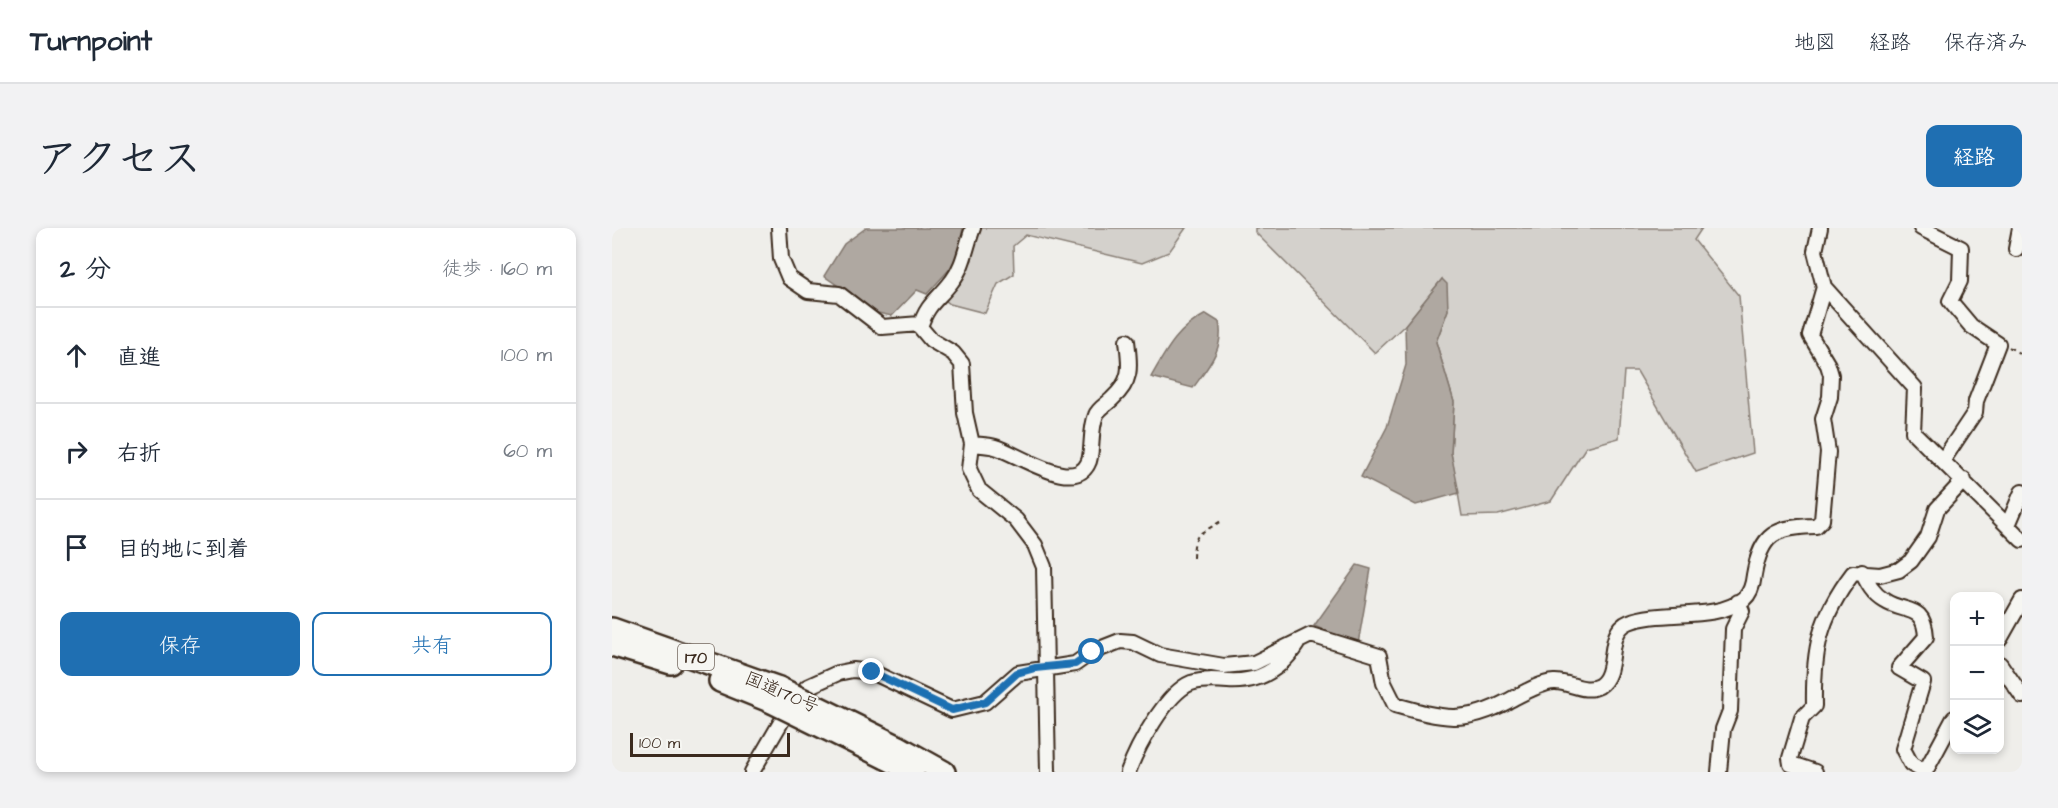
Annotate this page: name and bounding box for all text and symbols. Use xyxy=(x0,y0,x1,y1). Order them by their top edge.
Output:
text: Turnpoint xyxy=(30,22,152,61)
text: 地図 xyxy=(1794,28,1836,57)
text: 経路 xyxy=(1869,28,1911,57)
text: 保存済み xyxy=(1944,28,2028,57)
button: 経路 xyxy=(1926,125,2022,187)
text: アクセス xyxy=(36,131,201,189)
text: 2 分 xyxy=(60,251,111,287)
text: 徒歩 · 160 m xyxy=(442,255,552,283)
icon: ahead xyxy=(60,339,93,372)
text: 100 m xyxy=(501,341,552,369)
text: 直進 xyxy=(117,342,161,373)
icon: right xyxy=(60,435,93,468)
text: 60 m xyxy=(503,437,552,465)
text: 右折 xyxy=(117,438,161,469)
icon: arrive xyxy=(60,531,93,564)
text: 目的地に到着 xyxy=(117,534,249,565)
map controls xyxy=(1950,592,2004,754)
button: + xyxy=(1950,592,2004,646)
button: 保存 xyxy=(60,612,300,676)
button: 共有 xyxy=(312,612,552,676)
route start xyxy=(1078,638,1104,664)
road number: 170 xyxy=(678,644,714,670)
button: − xyxy=(1950,646,2004,700)
route end xyxy=(858,658,884,684)
street label: 国道170号 xyxy=(741,666,823,719)
button: layers xyxy=(1950,700,2004,754)
scale bar xyxy=(630,730,790,758)
text: 100 m xyxy=(639,732,680,754)

